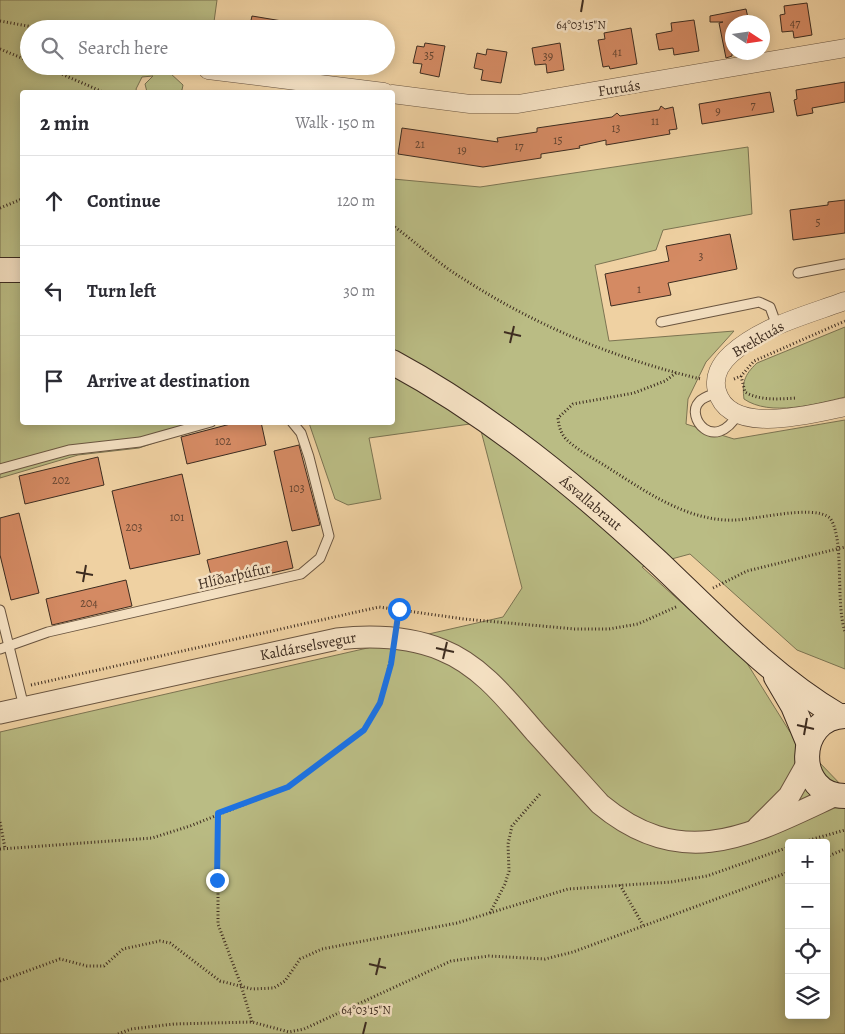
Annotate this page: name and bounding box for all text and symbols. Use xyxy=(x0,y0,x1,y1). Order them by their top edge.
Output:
north arrow xyxy=(725,15,770,60)
house number: 47 xyxy=(790,15,801,31)
text: 64°03'15"N xyxy=(556,17,606,33)
search box xyxy=(20,20,395,75)
icon: search xyxy=(38,34,66,62)
text: Search here xyxy=(78,35,168,61)
house number: 41 xyxy=(612,44,622,60)
house number: 35 xyxy=(424,47,434,63)
house number: 39 xyxy=(543,48,553,64)
street label: Furuás xyxy=(596,75,642,101)
house number: 7 xyxy=(750,97,756,113)
house number: 9 xyxy=(715,103,721,119)
text: 2 min xyxy=(40,109,89,137)
text: Walk · 150 m xyxy=(295,112,375,134)
house number: 11 xyxy=(651,113,659,129)
house number: 13 xyxy=(611,120,621,136)
house number: 15 xyxy=(553,132,563,148)
house number: 21 xyxy=(415,136,425,152)
house number: 17 xyxy=(514,138,525,154)
house number: 19 xyxy=(457,142,467,158)
icon: ahead xyxy=(40,187,68,215)
text: Continue xyxy=(87,188,161,214)
text: 120 m xyxy=(337,190,375,212)
house number: 5 xyxy=(815,214,821,230)
house number: 3 xyxy=(699,248,704,264)
icon: left xyxy=(40,277,68,305)
text: Turn left xyxy=(87,278,156,304)
text: 30 m xyxy=(343,280,375,302)
house number: 1 xyxy=(637,281,641,297)
street label: Brekkuás xyxy=(728,316,788,362)
icon: arrive xyxy=(40,367,68,395)
text: Arrive at destination xyxy=(87,368,250,394)
house number: 102 xyxy=(215,433,231,449)
street label: Ásvallabraut xyxy=(555,470,626,535)
house number: 202 xyxy=(52,472,70,488)
house number: 103 xyxy=(289,480,305,496)
house number: 101 xyxy=(170,509,184,525)
house number: 203 xyxy=(125,519,143,535)
street label: Hlíðarþúfur xyxy=(196,558,273,594)
house number: 204 xyxy=(80,595,98,611)
route start xyxy=(388,598,411,621)
street label: Kaldárselsvegur xyxy=(258,627,358,665)
map controls xyxy=(785,839,830,1019)
button: + xyxy=(785,839,830,884)
route end xyxy=(206,869,229,892)
button: − xyxy=(785,884,830,929)
button: locate xyxy=(785,929,830,974)
button: layers xyxy=(785,974,830,1019)
text: 64°03'15"N xyxy=(341,1002,391,1018)

